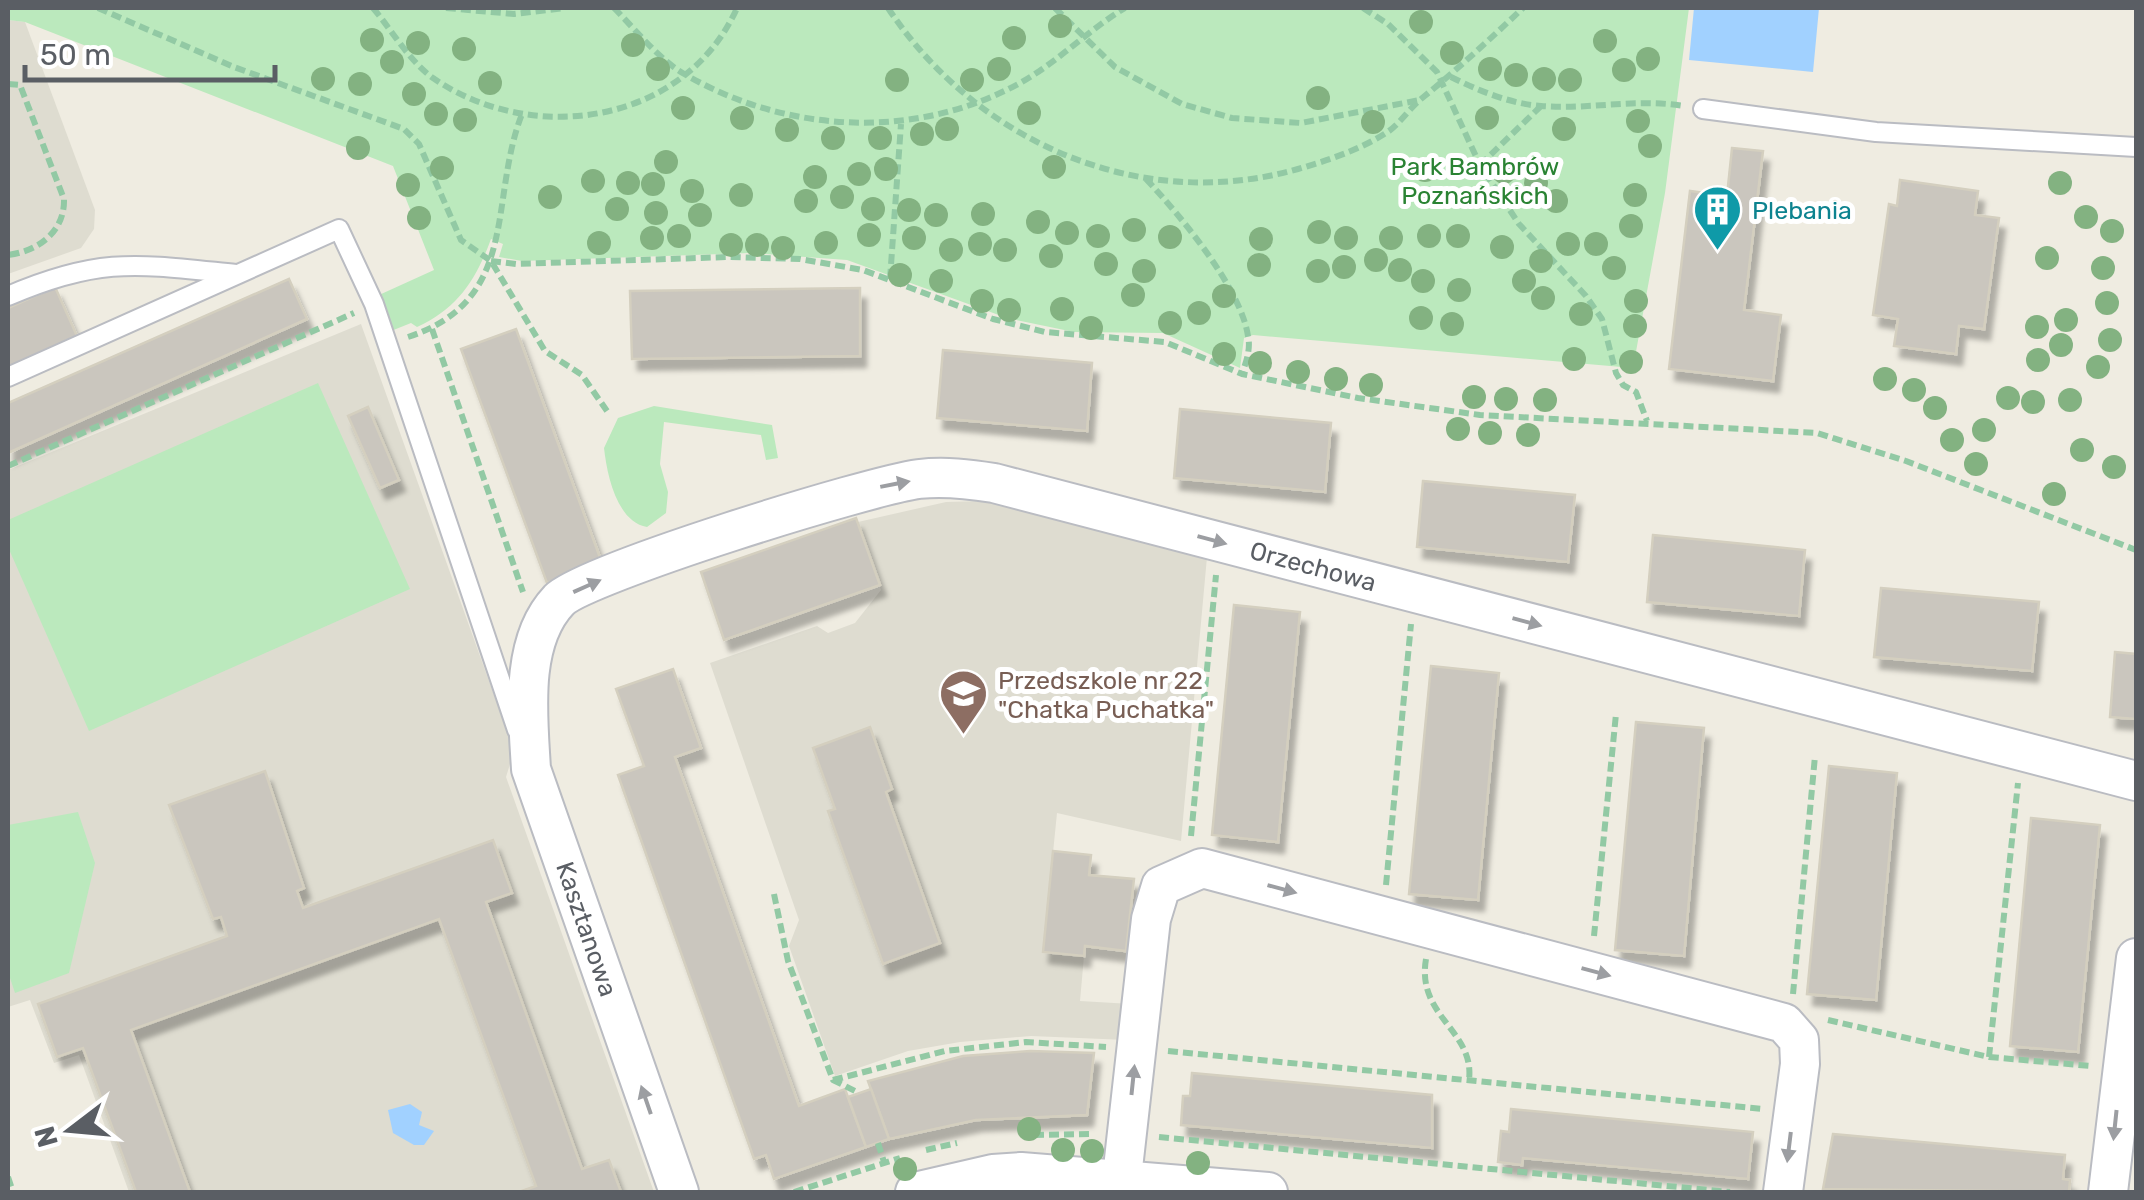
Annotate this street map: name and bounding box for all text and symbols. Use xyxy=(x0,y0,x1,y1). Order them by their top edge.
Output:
scale bar xyxy=(25,20,275,82)
text: 50 m xyxy=(40,37,111,73)
park label: Park Bambrów Poznańskich xyxy=(1391,152,1559,210)
building icon: Plebania xyxy=(1691,184,1743,252)
place label: Plebania xyxy=(1752,196,1852,225)
one-way arrow xyxy=(880,475,911,491)
one-way arrow xyxy=(1197,532,1228,548)
street label: Orzechowa xyxy=(1247,536,1379,597)
one-way arrow xyxy=(572,578,602,594)
one-way arrow xyxy=(1512,614,1543,630)
place label: Przedszkole nr 22 "Chatka Puchatka" xyxy=(998,666,1214,724)
school or university icon: Przedszkole nr 22 "Chatka Puchatka" xyxy=(937,668,989,736)
street label: Kasztanowa xyxy=(550,858,623,1000)
one-way arrow xyxy=(1267,881,1298,897)
one-way arrow xyxy=(1581,965,1612,981)
one-way arrow xyxy=(1125,1064,1141,1096)
north arrow xyxy=(20,1080,120,1180)
one-way arrow xyxy=(638,1085,653,1115)
one-way arrow xyxy=(2107,1109,2123,1141)
text: N xyxy=(28,1123,65,1151)
one-way arrow xyxy=(1781,1131,1797,1163)

